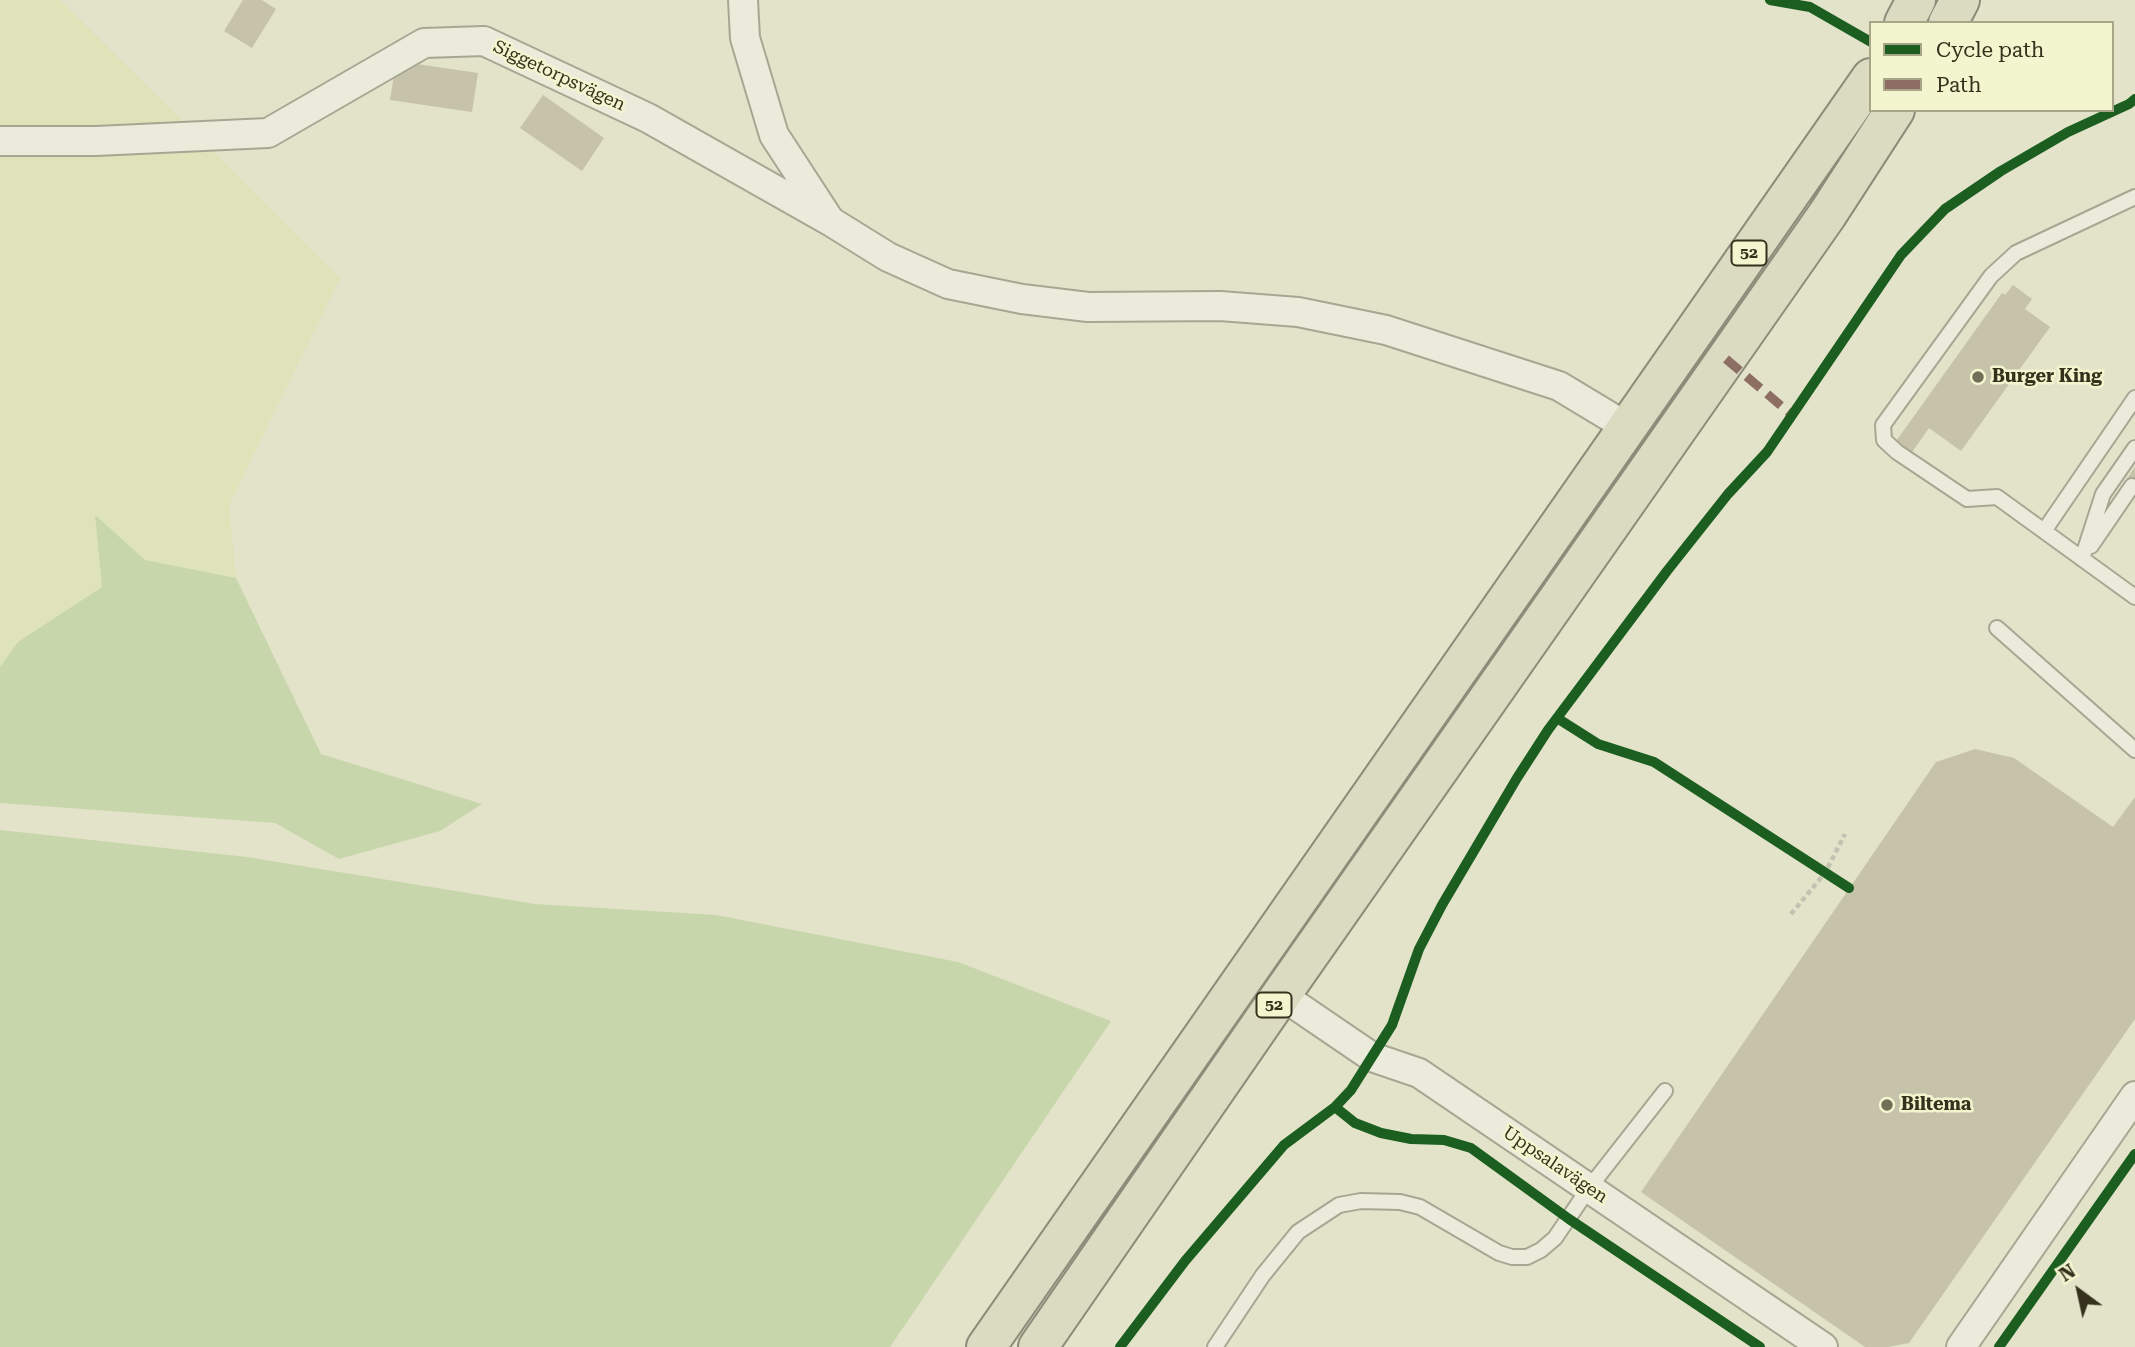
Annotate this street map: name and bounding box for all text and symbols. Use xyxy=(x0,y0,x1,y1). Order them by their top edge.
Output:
legend xyxy=(1869,21,2114,112)
street label: Siggetorpsvägen xyxy=(490,36,628,116)
text: Cycle path xyxy=(1936,38,2044,62)
text: Path xyxy=(1936,73,1982,97)
road number: 52 xyxy=(1732,241,1766,266)
place label: Burger King xyxy=(1992,366,2102,388)
marker: Burger King xyxy=(1970,369,1986,385)
road number: 52 xyxy=(1256,993,1292,1018)
place label: Biltema xyxy=(1901,1094,1971,1116)
marker: Biltema xyxy=(1879,1097,1895,1113)
street label: Uppsalavägen xyxy=(1498,1122,1612,1208)
north arrow xyxy=(2044,1256,2114,1326)
text: N xyxy=(2055,1259,2080,1287)

